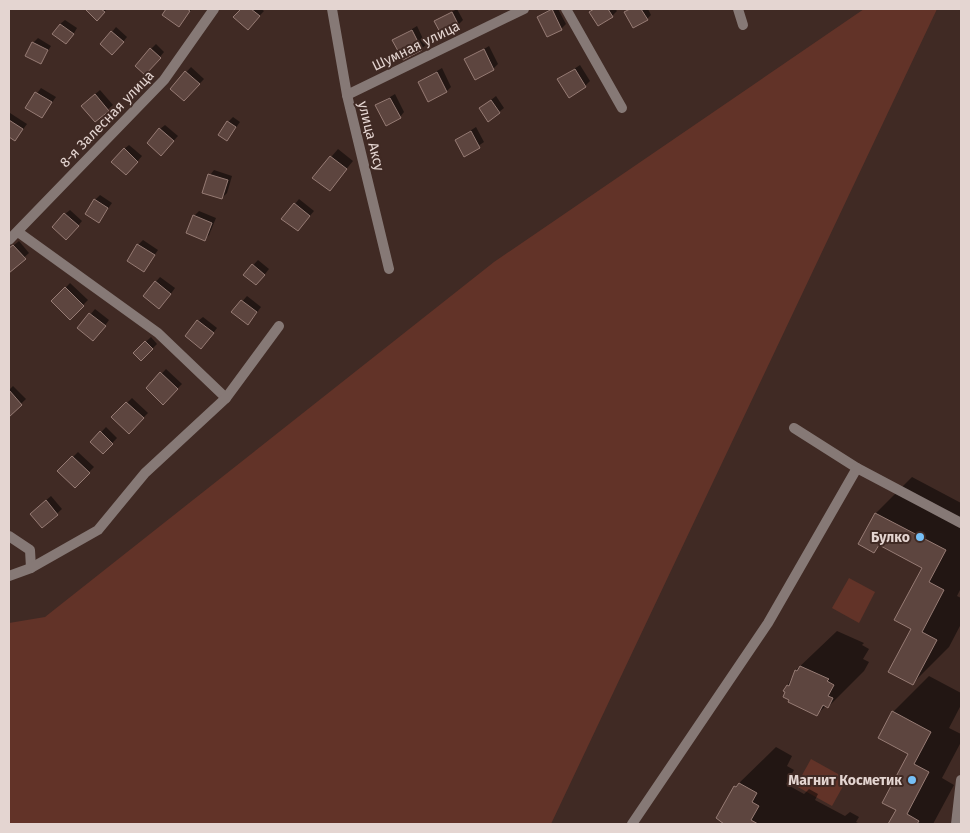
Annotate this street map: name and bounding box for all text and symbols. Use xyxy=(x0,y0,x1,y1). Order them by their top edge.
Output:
street label: Шумная улица xyxy=(369,17,463,75)
street label: 8-я Залесная улица xyxy=(56,67,158,171)
street label: улица Аксу xyxy=(354,99,388,173)
place label: Булко xyxy=(871,529,910,546)
marker: Булко xyxy=(914,531,926,543)
place label: Магнит Косметик xyxy=(788,772,902,789)
marker: Магнит Косметик xyxy=(906,774,918,786)

